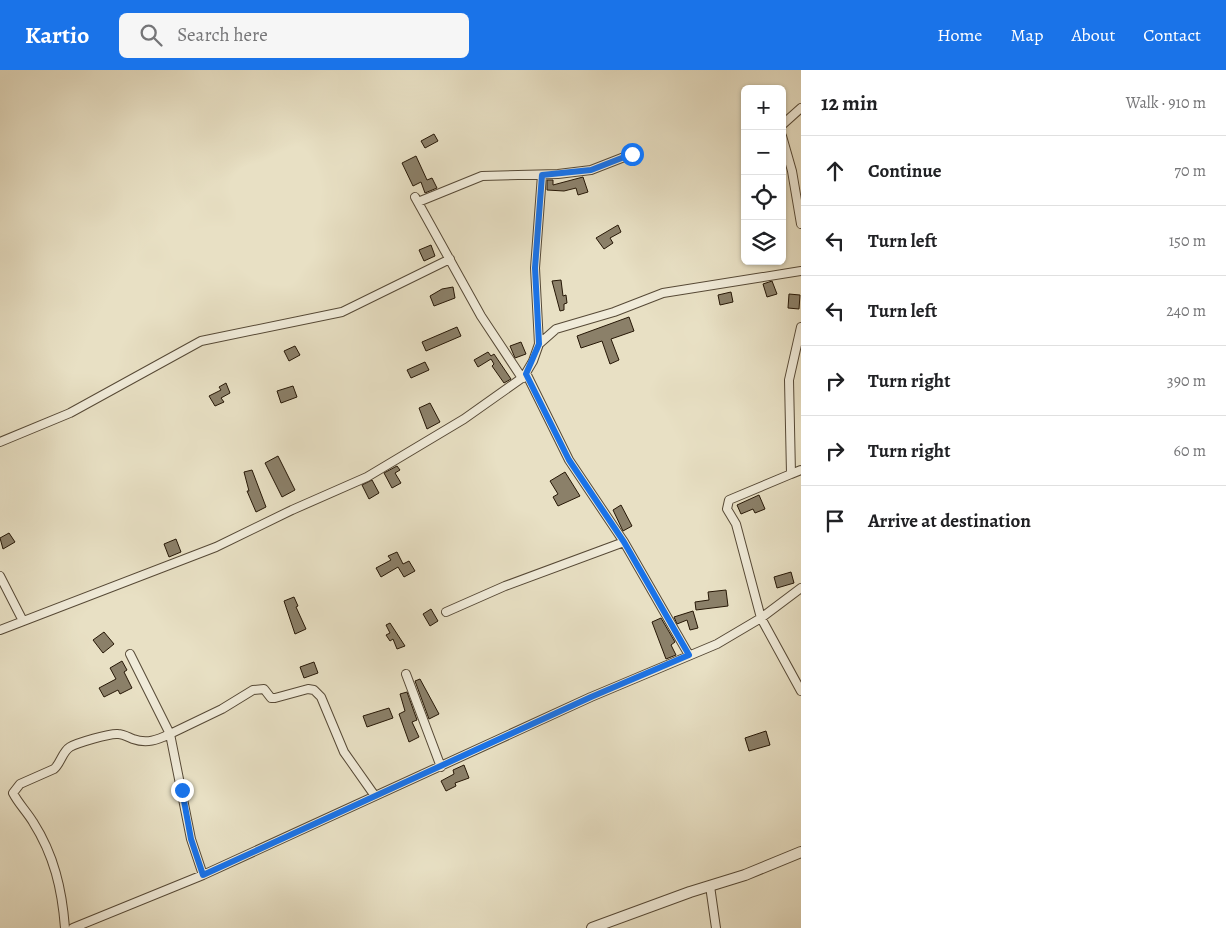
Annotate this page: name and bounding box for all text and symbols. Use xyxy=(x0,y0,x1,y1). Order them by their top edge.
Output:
search box xyxy=(119,13,469,58)
text: Kartio xyxy=(25,19,89,51)
icon: search xyxy=(137,21,165,49)
text: Search here xyxy=(177,22,268,48)
text: Home xyxy=(937,23,982,47)
text: Map xyxy=(1010,23,1043,47)
text: About xyxy=(1071,23,1115,47)
text: Contact xyxy=(1143,23,1201,47)
map controls xyxy=(741,85,786,265)
button: + xyxy=(741,85,786,130)
text: 12 min xyxy=(821,89,878,117)
text: Walk · 910 m xyxy=(1126,92,1206,114)
button: − xyxy=(741,130,786,175)
route start xyxy=(621,143,644,166)
icon: ahead xyxy=(821,157,849,185)
text: Continue xyxy=(868,158,942,184)
text: 70 m xyxy=(1174,160,1206,182)
button: locate xyxy=(741,175,786,220)
button: layers xyxy=(741,220,786,265)
icon: left xyxy=(821,227,849,255)
text: Turn left xyxy=(868,228,937,254)
text: 150 m xyxy=(1169,230,1206,252)
icon: left xyxy=(821,297,849,325)
text: Turn left xyxy=(868,298,937,324)
text: 240 m xyxy=(1166,300,1206,322)
icon: right xyxy=(821,367,849,395)
text: Turn right xyxy=(868,368,950,394)
text: 390 m xyxy=(1167,370,1206,392)
icon: right xyxy=(821,437,849,465)
text: Turn right xyxy=(868,438,950,464)
text: 60 m xyxy=(1174,440,1206,462)
icon: arrive xyxy=(821,507,849,535)
text: Arrive at destination xyxy=(868,508,1031,534)
route end xyxy=(171,779,194,802)

